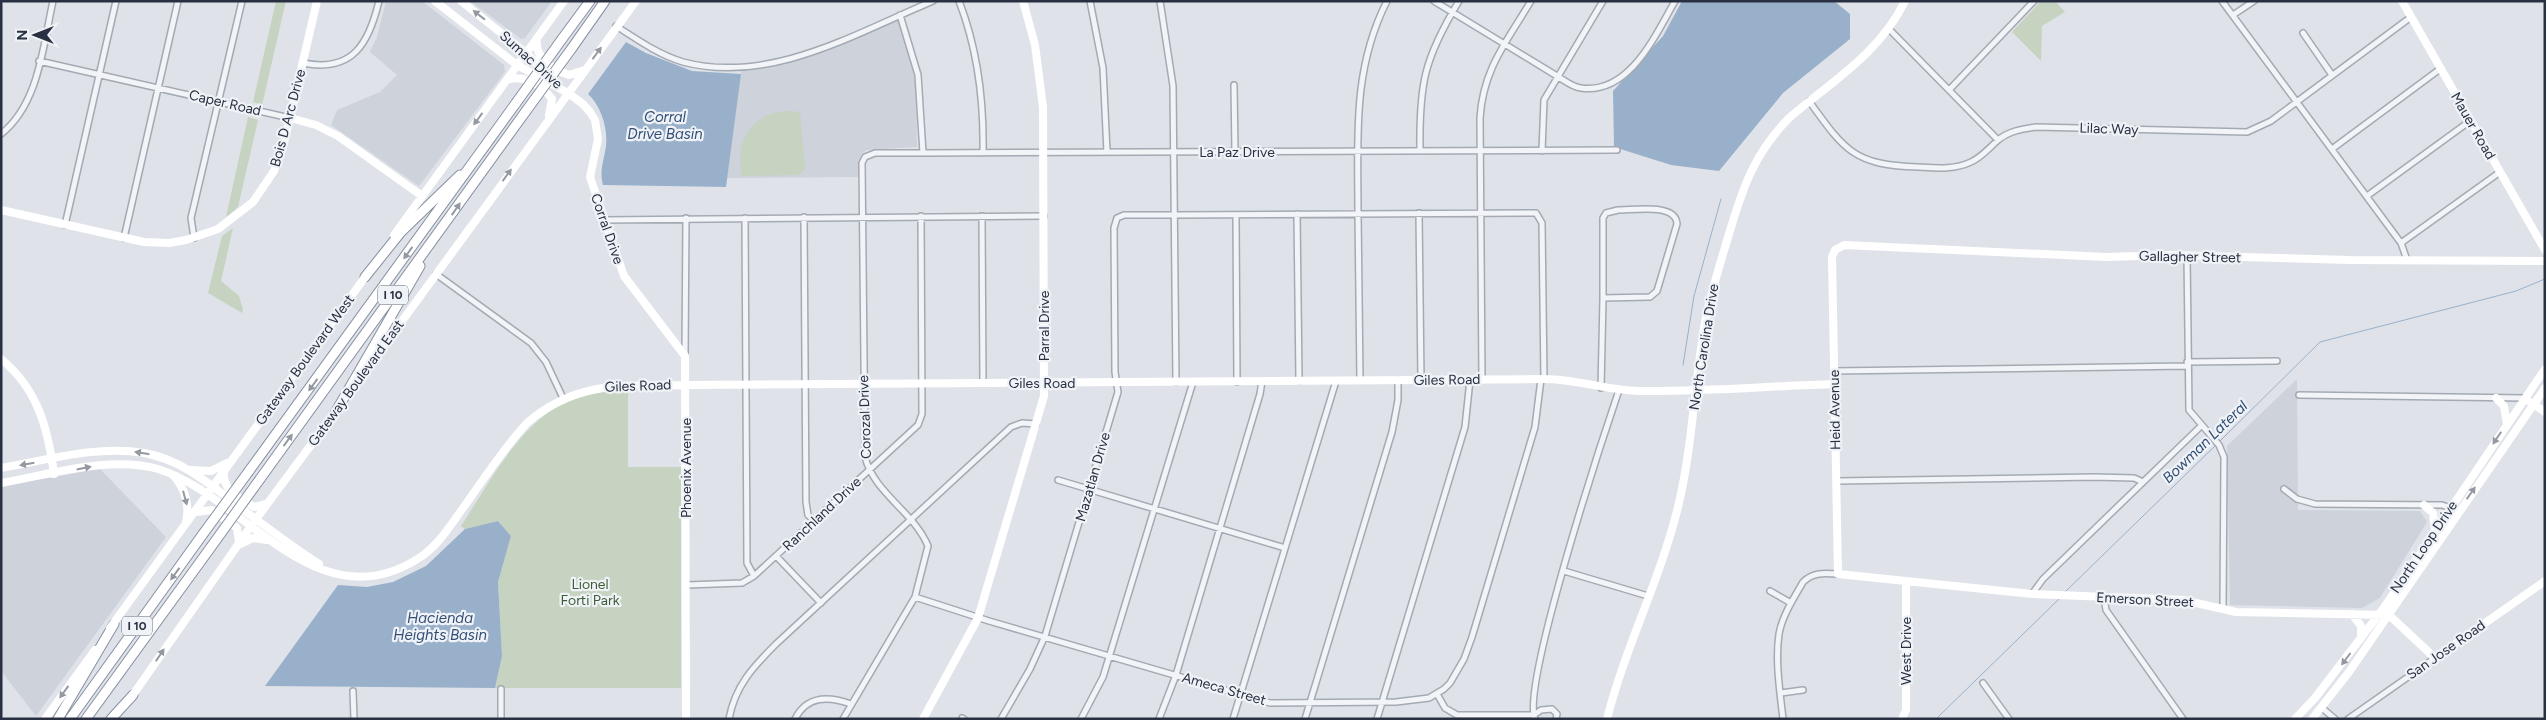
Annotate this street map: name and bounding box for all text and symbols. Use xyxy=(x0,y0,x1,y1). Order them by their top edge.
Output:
north arrow xyxy=(10,10,60,60)
one-way arrow xyxy=(473,10,486,21)
street label: Sumac Drive xyxy=(496,27,566,93)
text: N xyxy=(14,30,31,40)
one-way arrow xyxy=(591,47,602,60)
street label: Bois D Arc Drive xyxy=(267,67,309,169)
street label: Caper Road xyxy=(187,86,263,120)
street label: Mauer Road xyxy=(2447,89,2499,163)
water label: Corral Drive Basin xyxy=(627,108,703,143)
one-way arrow xyxy=(473,112,483,126)
street label: Lilac Way xyxy=(2079,119,2139,139)
street label: La Paz Drive xyxy=(1199,144,1275,161)
one-way arrow xyxy=(502,168,512,182)
street label: Corral Drive xyxy=(587,191,627,267)
one-way arrow xyxy=(451,202,461,216)
one-way arrow xyxy=(403,247,413,260)
street label: Gallagher Street xyxy=(2139,248,2241,266)
street label: North Carolina Drive xyxy=(1686,282,1722,411)
road number: I 10 xyxy=(378,286,408,304)
street label: Parral Drive xyxy=(1036,290,1053,361)
street label: Gateway Boulevard West xyxy=(252,291,358,429)
street label: Gateway Boulevard East xyxy=(304,316,408,450)
street label: Heid Avenue xyxy=(1826,369,1844,450)
street label: Giles Road xyxy=(1413,371,1481,389)
street label: Corozal Drive xyxy=(855,374,875,459)
street label: Giles Road xyxy=(1009,375,1075,392)
street label: Giles Road xyxy=(604,376,672,396)
one-way arrow xyxy=(308,378,318,392)
water label: Bowman Lateral xyxy=(2159,397,2252,487)
street label: Phoenix Avenue xyxy=(678,418,695,518)
street label: Mazatlan Drive xyxy=(1072,430,1114,524)
one-way arrow xyxy=(2492,432,2502,445)
one-way arrow xyxy=(283,433,293,447)
one-way arrow xyxy=(134,449,150,457)
one-way arrow xyxy=(18,460,34,468)
one-way arrow xyxy=(76,464,92,472)
street label: Ranchland Drive xyxy=(779,473,865,555)
one-way arrow xyxy=(2466,486,2476,500)
one-way arrow xyxy=(181,491,189,506)
street label: North Loop Drive xyxy=(2387,497,2461,596)
one-way arrow xyxy=(170,567,180,580)
park label: Lionel Forti Park xyxy=(561,576,620,609)
street label: Emerson Street xyxy=(2096,589,2194,611)
water label: Hacienda Heights Basin xyxy=(393,609,487,644)
road number: I 10 xyxy=(122,616,152,636)
street label: West Drive xyxy=(1898,617,1915,685)
street label: San Jose Road xyxy=(2403,617,2489,683)
one-way arrow xyxy=(155,648,165,662)
one-way arrow xyxy=(2341,652,2351,666)
street label: Ameca Street xyxy=(1180,669,1268,709)
one-way arrow xyxy=(60,685,70,698)

